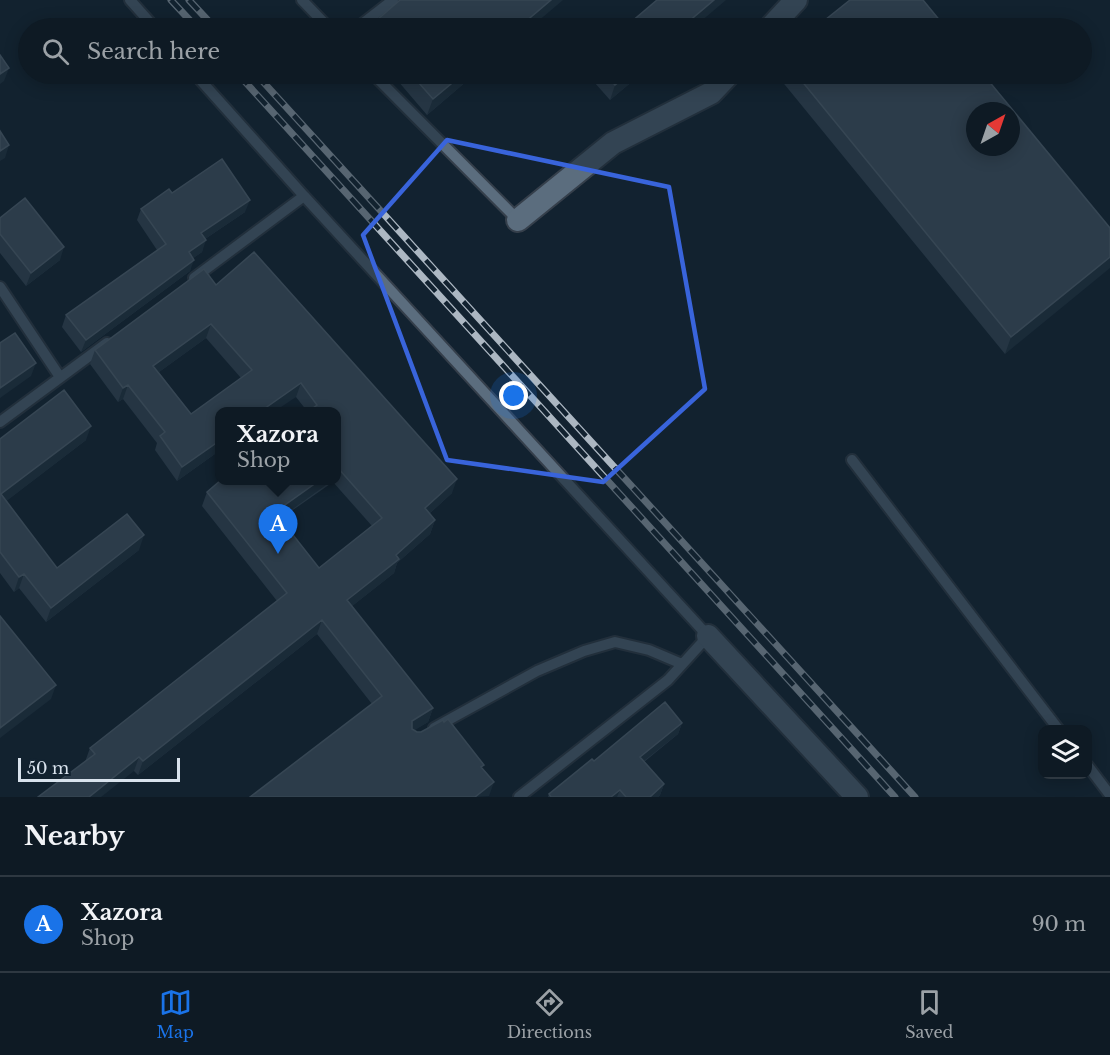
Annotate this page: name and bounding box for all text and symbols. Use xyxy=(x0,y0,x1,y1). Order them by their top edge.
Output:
search box xyxy=(18,18,1092,84)
icon: search xyxy=(39,35,72,68)
text: Search here xyxy=(87,38,220,65)
north arrow xyxy=(966,102,1020,156)
your location xyxy=(499,381,528,410)
popup xyxy=(215,407,341,485)
text: Xazora xyxy=(237,421,319,448)
text: Shop xyxy=(237,448,290,472)
pin: A xyxy=(258,504,298,554)
map controls xyxy=(1038,725,1092,779)
button: layers xyxy=(1038,725,1092,779)
scale bar xyxy=(18,755,180,782)
text: 50 m xyxy=(27,758,69,778)
text: Nearby xyxy=(24,820,125,852)
text: Xazora xyxy=(81,899,163,926)
text: A xyxy=(35,912,52,936)
text: 90 m xyxy=(1032,912,1086,936)
text: Shop xyxy=(81,926,134,950)
tab: Map xyxy=(157,986,194,1042)
tab: Directions xyxy=(507,986,592,1042)
tab: Saved xyxy=(905,986,953,1042)

